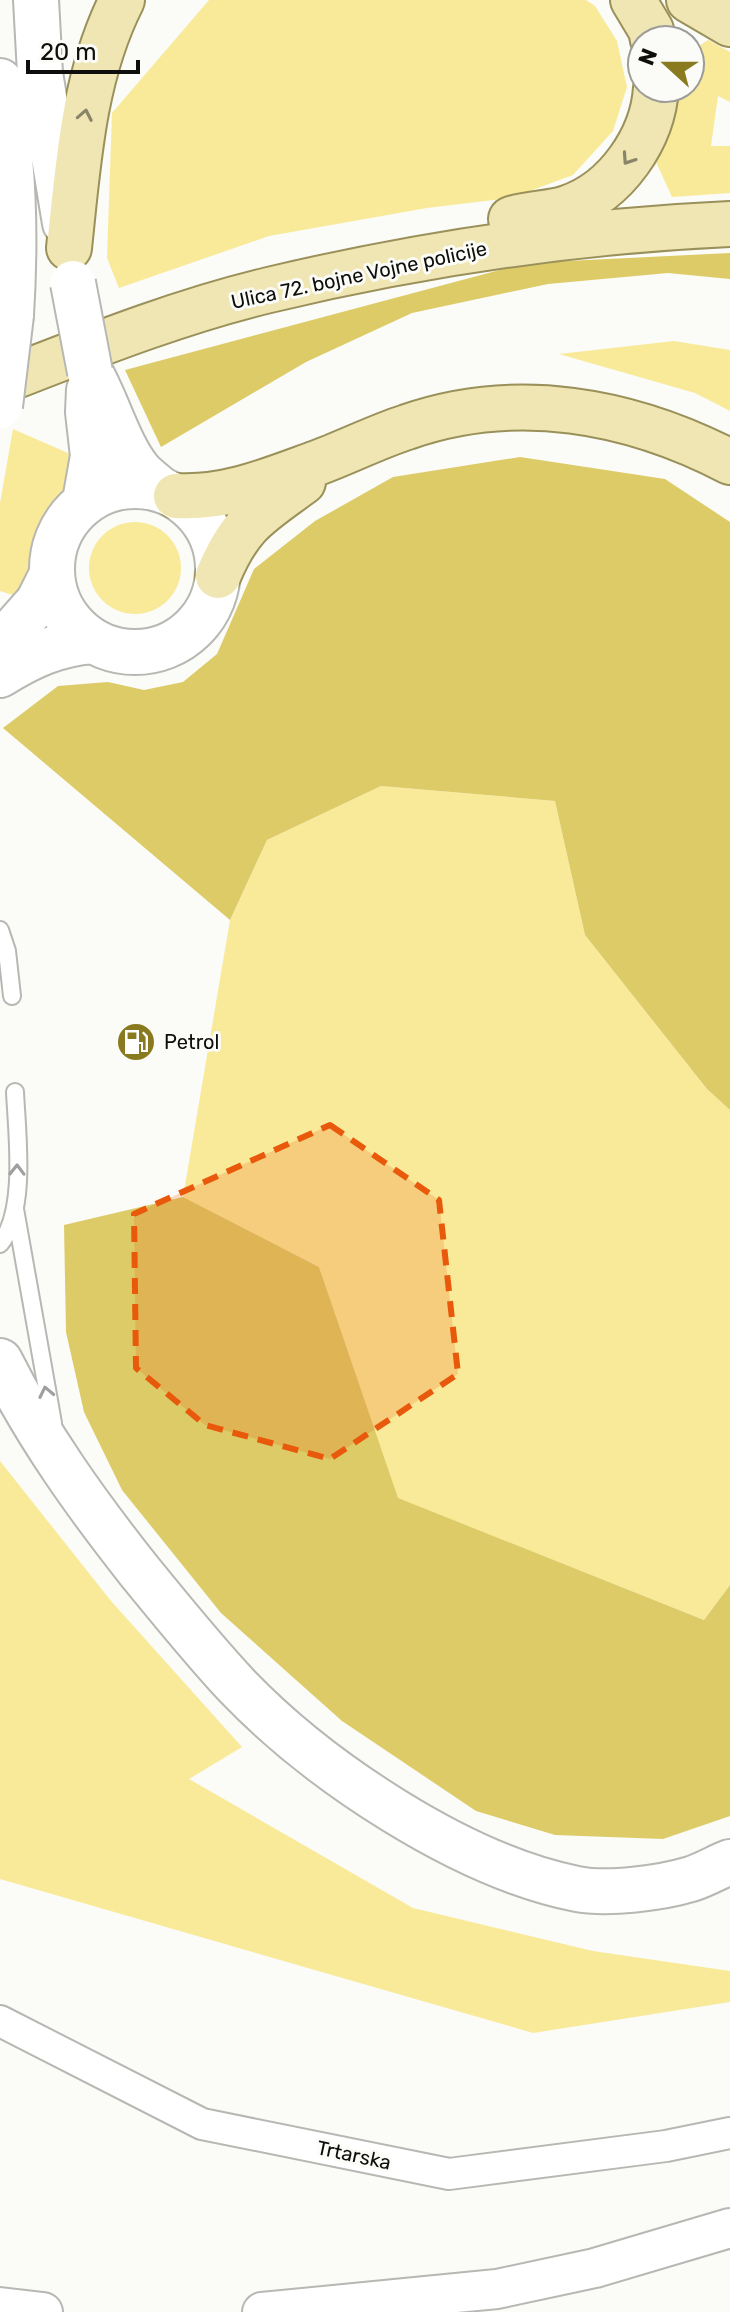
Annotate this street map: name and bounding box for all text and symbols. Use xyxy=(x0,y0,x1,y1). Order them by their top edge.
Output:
scale bar xyxy=(28,24,138,74)
north arrow xyxy=(626,24,706,104)
text: 20 m xyxy=(40,38,97,66)
text: N xyxy=(632,45,663,69)
one-way arrow xyxy=(76,109,93,122)
one-way arrow xyxy=(623,151,638,165)
street label: Ulica 72. bojne Vojne policije xyxy=(229,236,489,314)
fuel station icon: Petrol xyxy=(115,1021,157,1063)
place label: Petrol xyxy=(164,1030,219,1054)
one-way arrow xyxy=(8,1163,26,1176)
one-way arrow xyxy=(38,1385,55,1399)
street label: Trtarska xyxy=(315,2135,393,2175)

